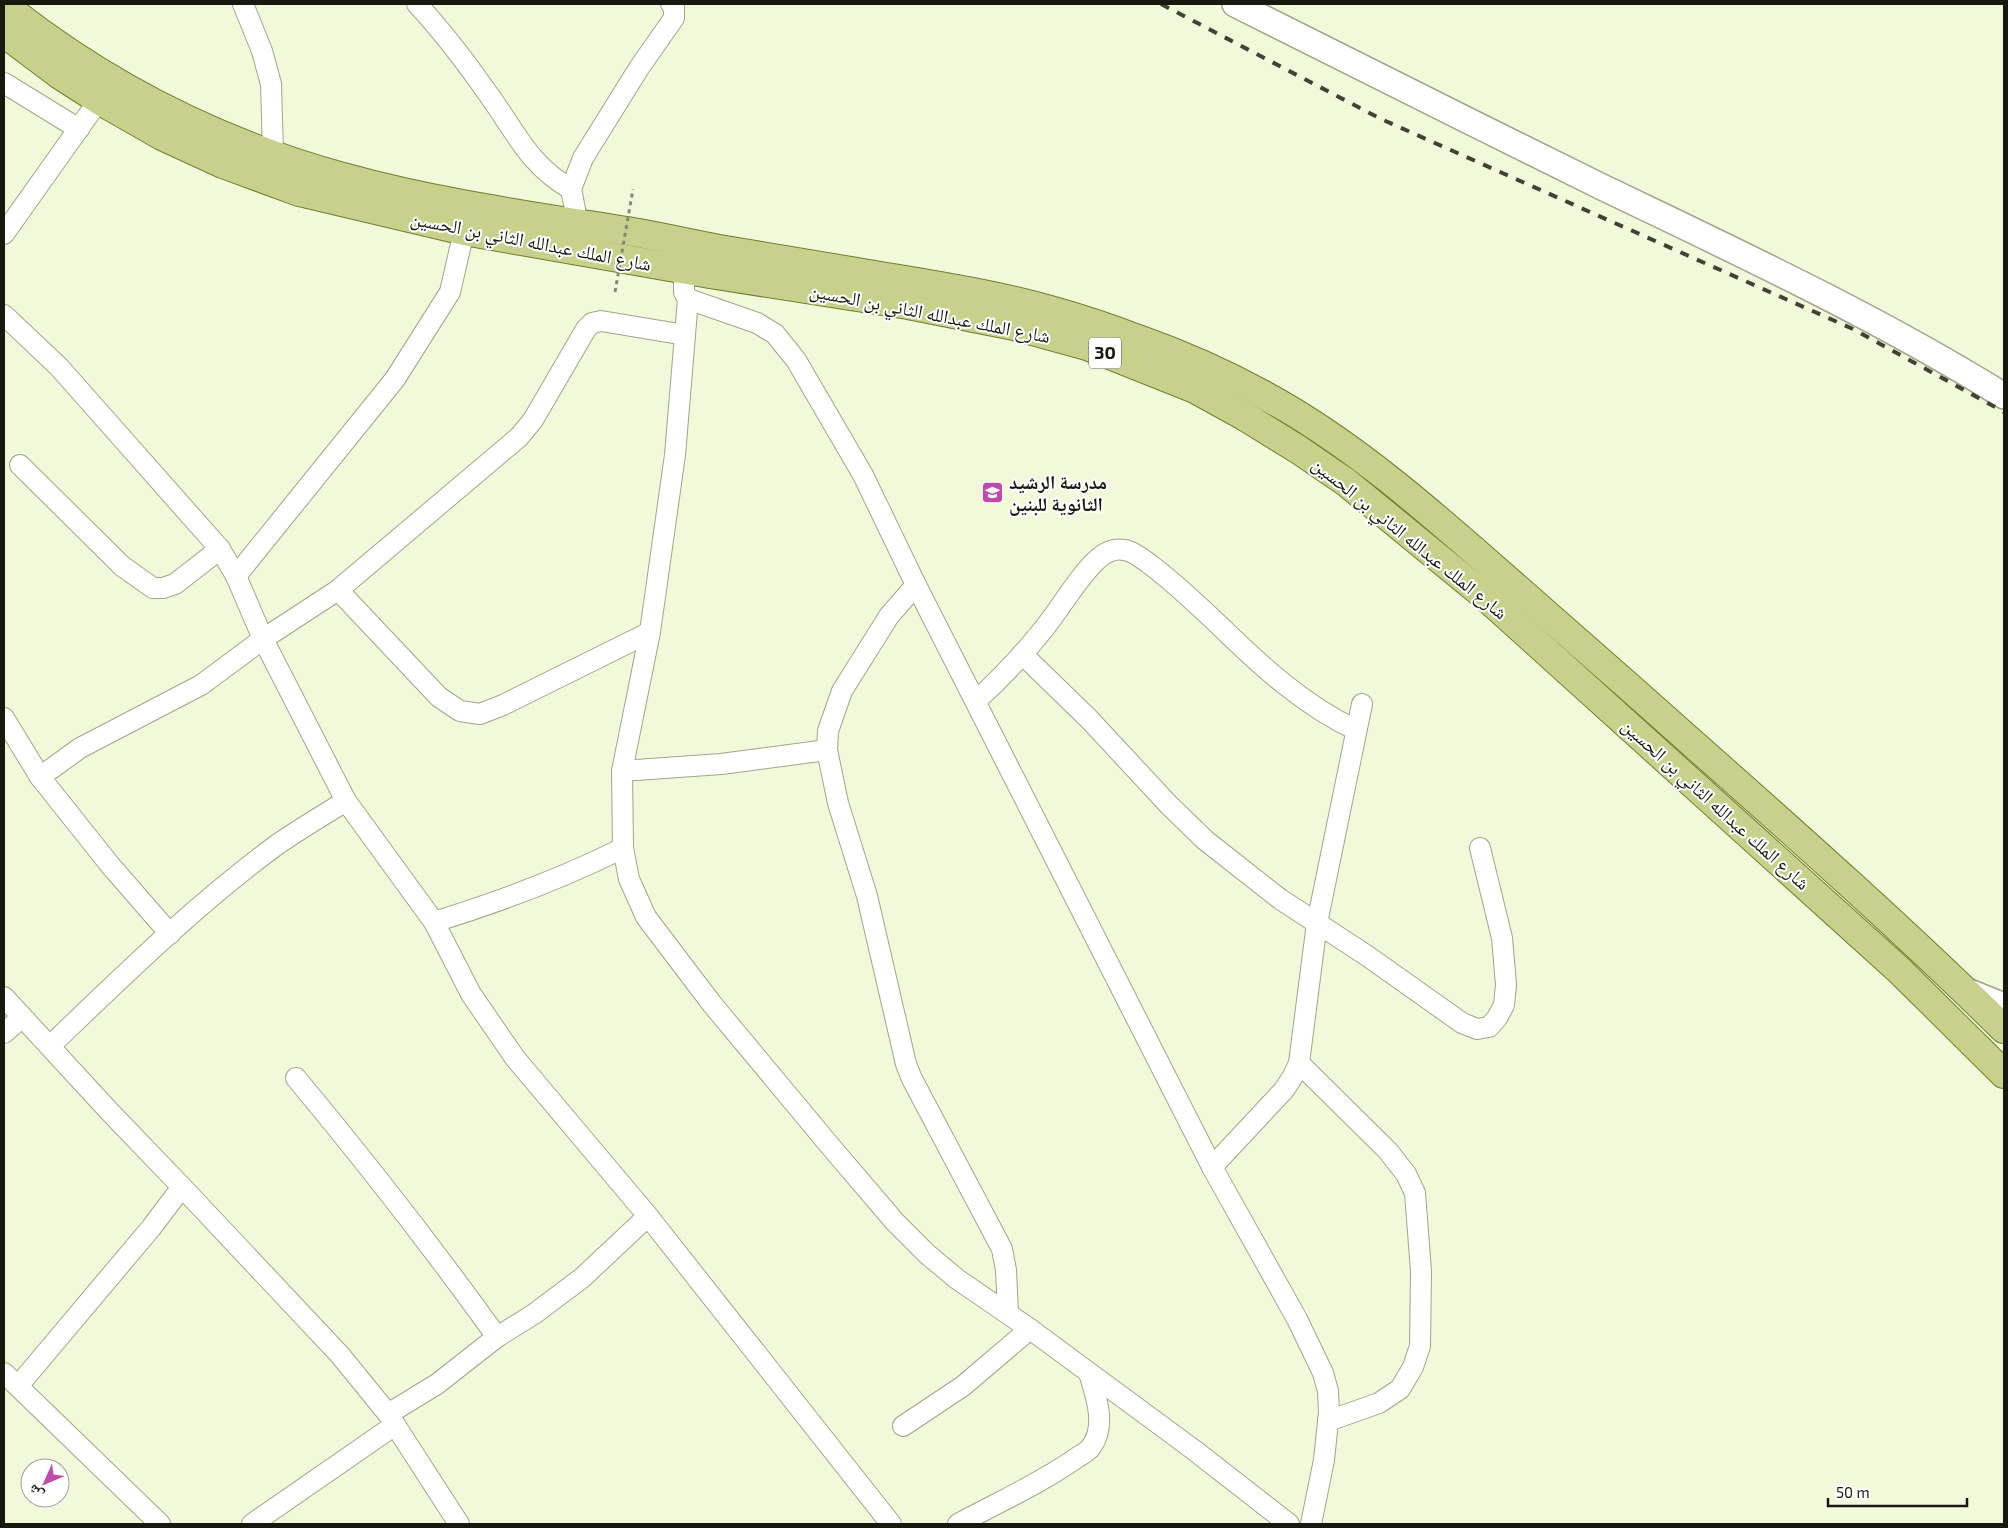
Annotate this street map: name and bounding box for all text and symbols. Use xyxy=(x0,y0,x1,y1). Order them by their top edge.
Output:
street label: شارع الملك عبدالله الثاني بن الحسين xyxy=(408,206,653,280)
street label: شارع الملك عبدالله الثاني بن الحسين xyxy=(807,278,1052,352)
road number: 30 xyxy=(1089,338,1121,368)
street label: شارع الملك عبدالله الثاني بن الحسين xyxy=(1305,452,1513,627)
place label: مدرسة الرشيد الثانوية للبنين xyxy=(1009,470,1107,516)
school or university icon: مدرسة الرشيد الثانوية للبنين xyxy=(981,481,1005,505)
street label: شارع الملك عبدالله الثاني بن الحسين xyxy=(1614,713,1815,898)
north arrow xyxy=(20,1458,70,1508)
scale bar xyxy=(1828,1476,1967,1508)
text: ش xyxy=(24,1480,47,1504)
text: 50 m xyxy=(1836,1483,1870,1501)

